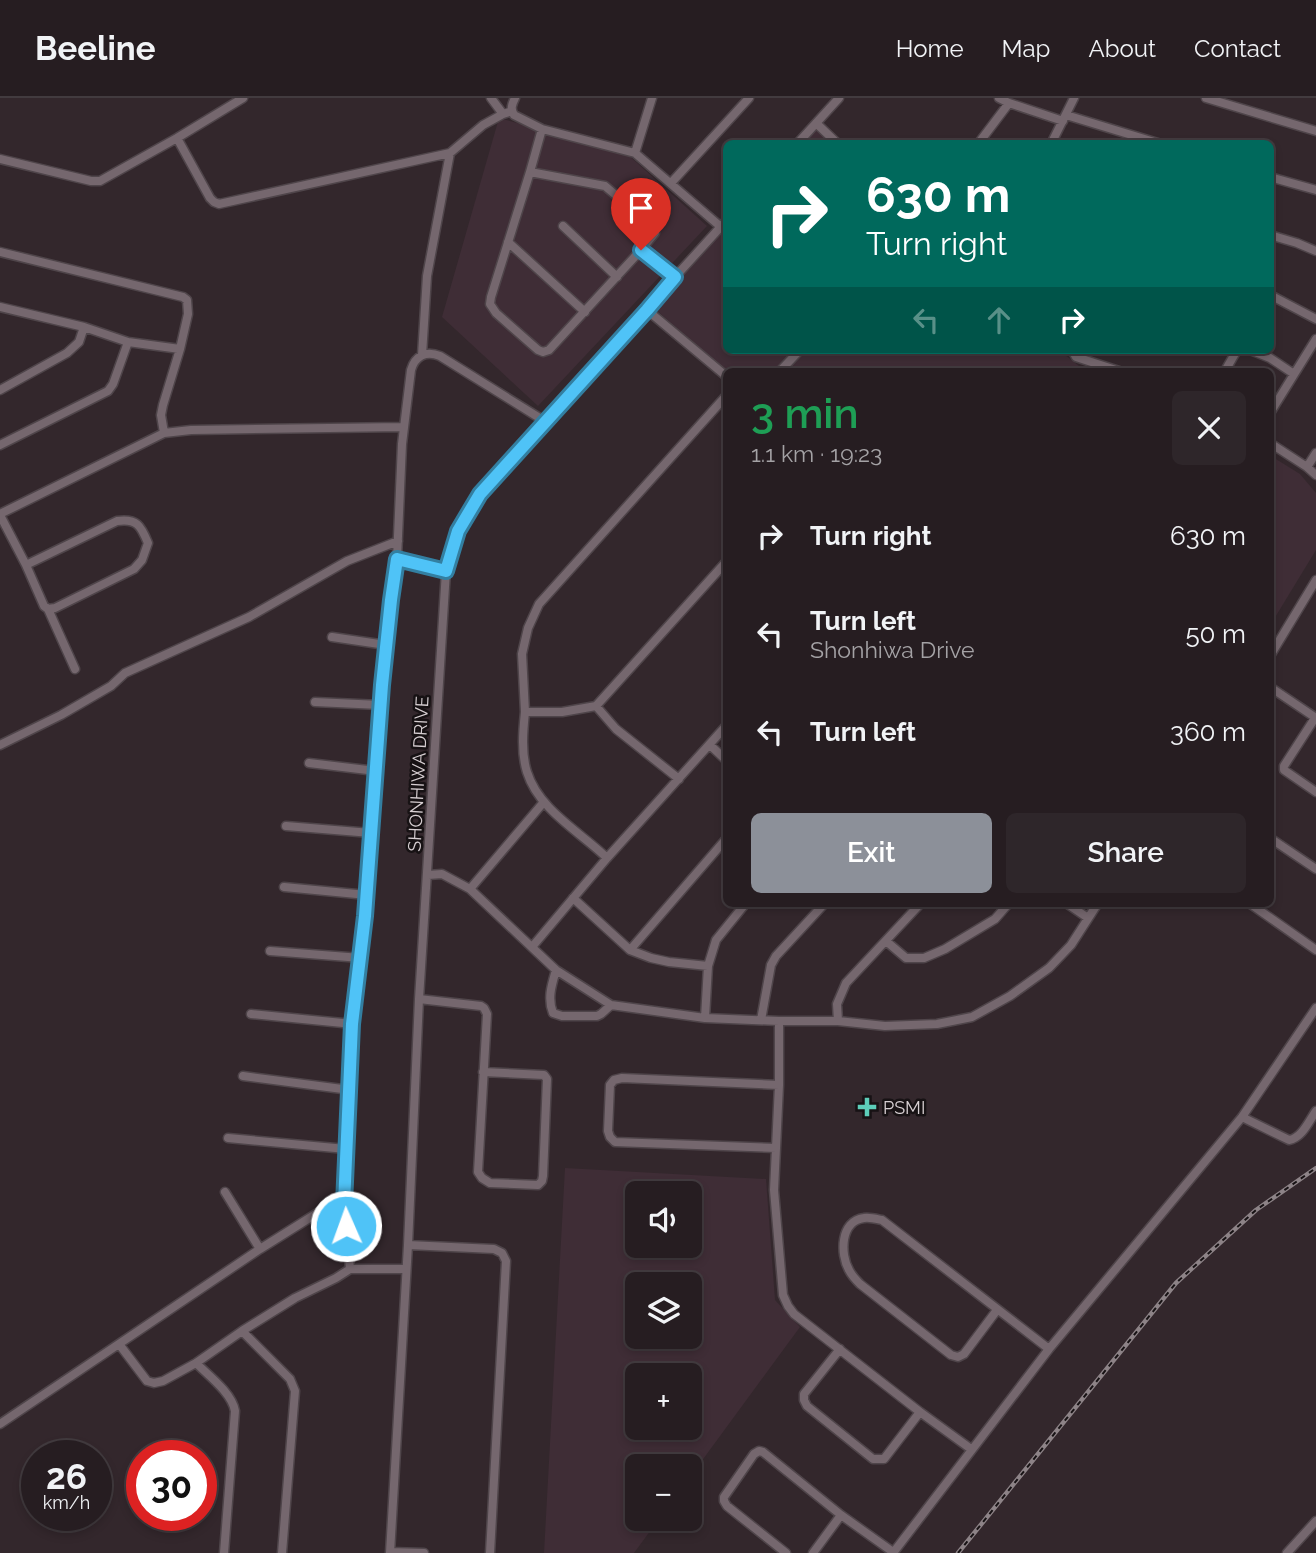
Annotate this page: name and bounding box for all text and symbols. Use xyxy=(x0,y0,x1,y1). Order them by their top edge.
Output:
text: Beeline xyxy=(35,29,156,68)
text: Home xyxy=(896,34,964,63)
text: Map xyxy=(1002,34,1050,63)
text: About xyxy=(1088,34,1156,63)
text: Contact xyxy=(1194,34,1281,63)
text: 630 m xyxy=(866,166,1010,223)
icon: right xyxy=(751,168,842,259)
pin xyxy=(611,178,671,250)
icon: arrive xyxy=(622,189,660,227)
text: Turn right xyxy=(866,225,1007,262)
icon: left xyxy=(907,301,945,339)
icon: ahead xyxy=(980,301,1018,339)
icon: right xyxy=(1053,301,1091,339)
text: 3 min xyxy=(751,389,859,438)
button: close xyxy=(1172,391,1246,465)
text: 1.1 km · 19:23 xyxy=(751,440,882,467)
icon: right xyxy=(751,517,789,555)
text: Turn right xyxy=(810,521,931,551)
text: 630 m xyxy=(1170,521,1246,551)
text: Turn left xyxy=(810,606,916,636)
icon: left xyxy=(751,615,789,653)
text: 50 m xyxy=(1185,619,1246,649)
text: Shonhiwa Drive xyxy=(810,636,975,663)
street label: SHONHIWA DRIVE xyxy=(403,696,433,852)
icon: left xyxy=(751,713,789,751)
text: Turn left xyxy=(810,717,916,747)
text: 360 m xyxy=(1170,717,1246,747)
button: Exit xyxy=(751,813,992,893)
button: Share xyxy=(1006,813,1246,893)
marker: PSMI xyxy=(857,1097,877,1117)
place label: PSMI xyxy=(883,1097,925,1118)
map controls xyxy=(625,1181,702,1531)
button: sound xyxy=(625,1181,702,1258)
position arrow xyxy=(309,1189,383,1263)
button: layers xyxy=(625,1272,702,1349)
button: + xyxy=(625,1363,702,1440)
speed limit sign: 30 xyxy=(126,1440,217,1531)
button: − xyxy=(625,1454,702,1531)
text: 26 xyxy=(46,1456,87,1497)
text: km/h xyxy=(43,1492,90,1513)

